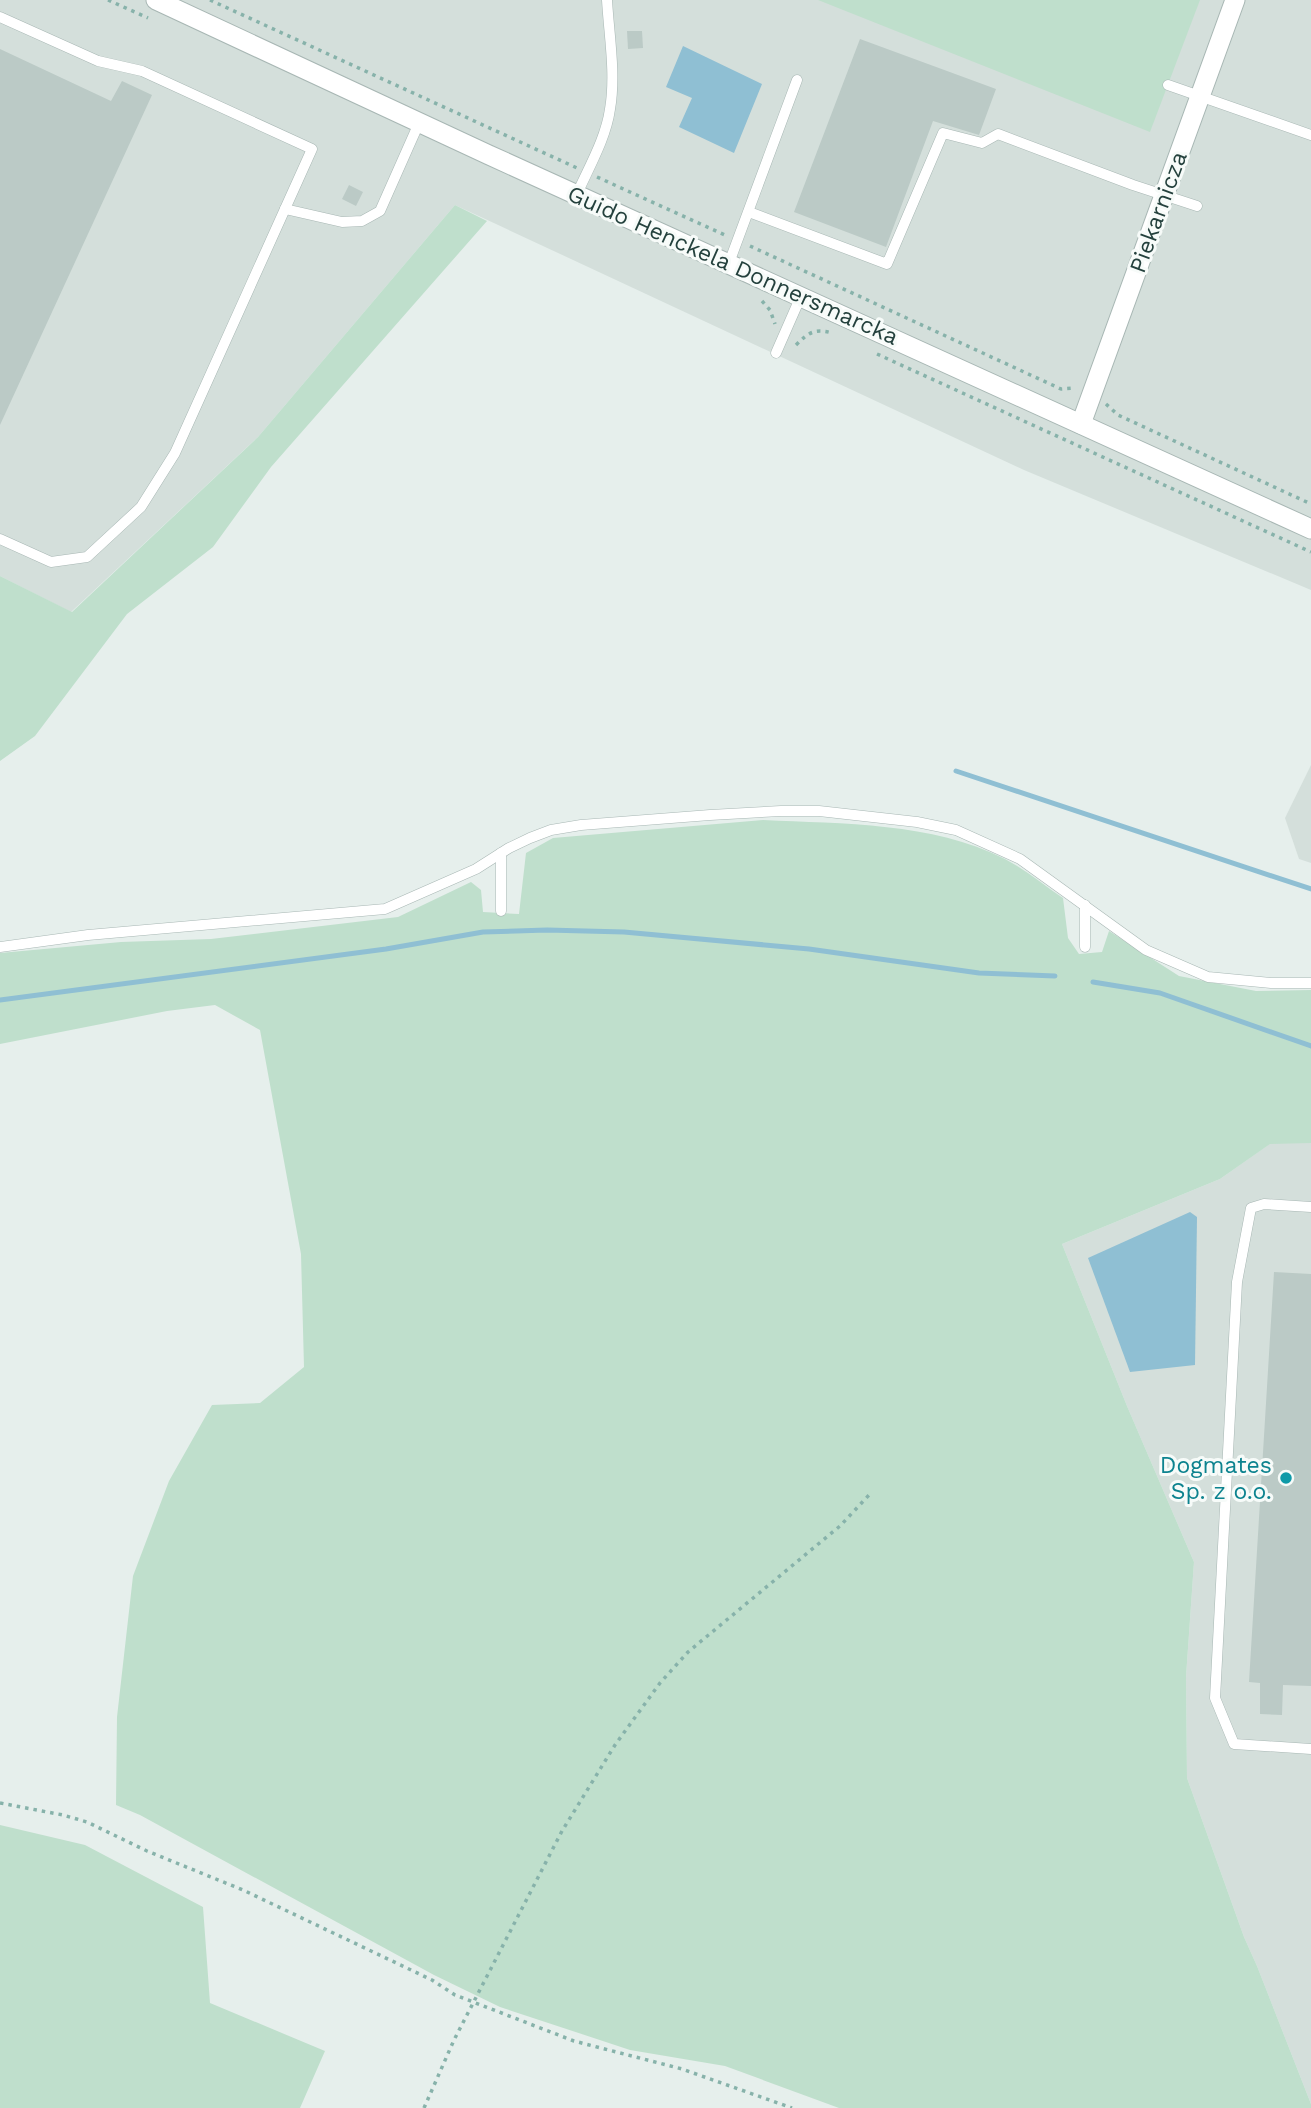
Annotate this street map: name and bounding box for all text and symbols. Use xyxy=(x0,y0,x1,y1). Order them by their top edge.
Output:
street label: Piekarnicza xyxy=(1124,148,1193,277)
street label: Guido Henckela Donnersmarcka xyxy=(563,180,902,351)
place label: Dogmates Sp. z o.o. xyxy=(1160,1452,1272,1505)
marker: Dogmates Sp. z o.o. xyxy=(1278,1470,1294,1486)

